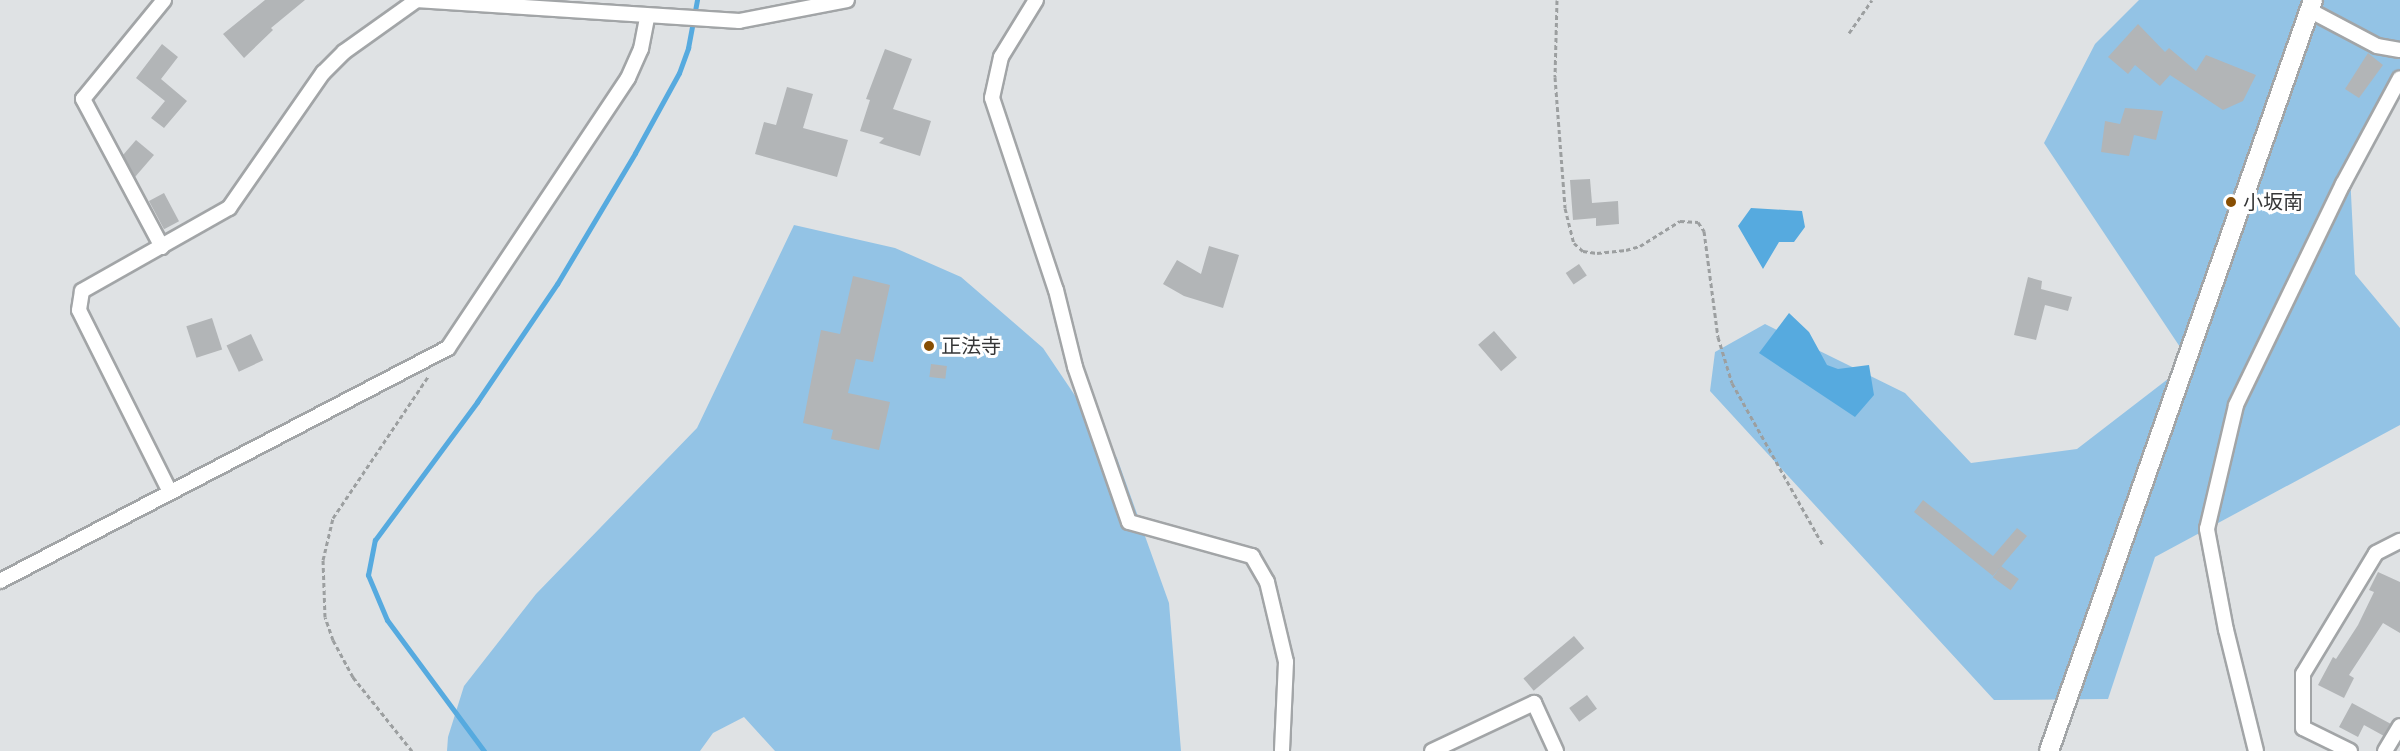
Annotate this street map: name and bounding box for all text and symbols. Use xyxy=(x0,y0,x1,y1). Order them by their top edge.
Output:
place label: 小坂南 xyxy=(2243,190,2303,214)
marker: 小坂南 xyxy=(2224,195,2238,209)
place label: 正法寺 xyxy=(941,334,1001,358)
marker: 正法寺 xyxy=(922,339,936,353)

